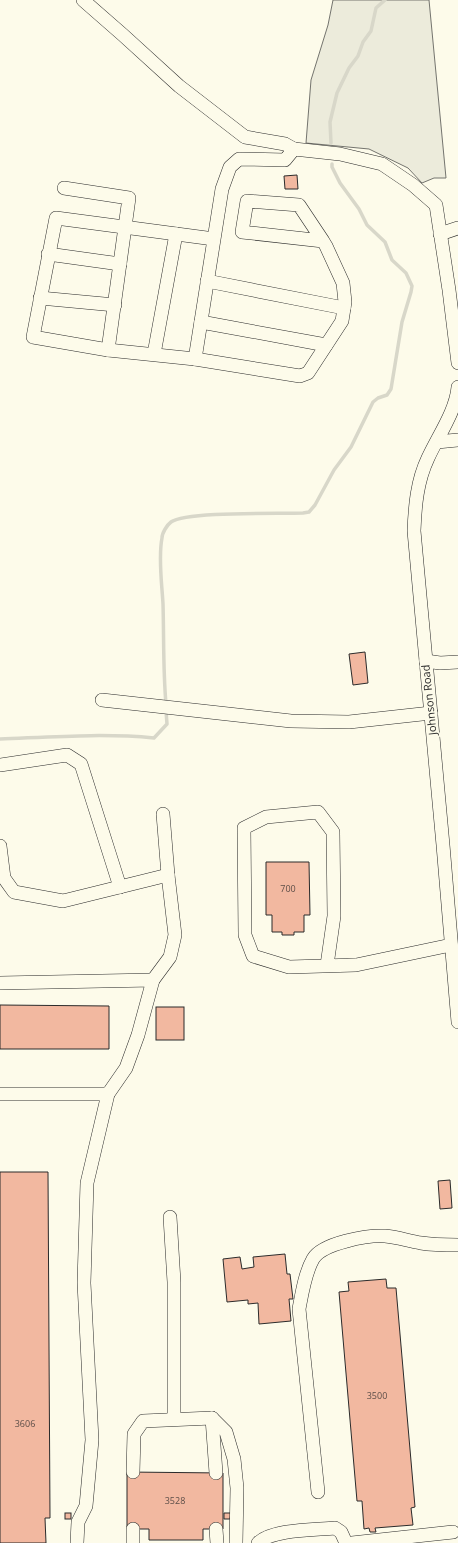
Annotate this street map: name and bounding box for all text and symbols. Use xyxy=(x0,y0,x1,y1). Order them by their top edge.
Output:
street label: Johnson Road xyxy=(417,664,440,737)
house number: 700 xyxy=(280,882,296,895)
house number: 3500 xyxy=(367,1389,387,1402)
house number: 3606 xyxy=(15,1417,35,1430)
house number: 3528 xyxy=(165,1494,185,1507)

